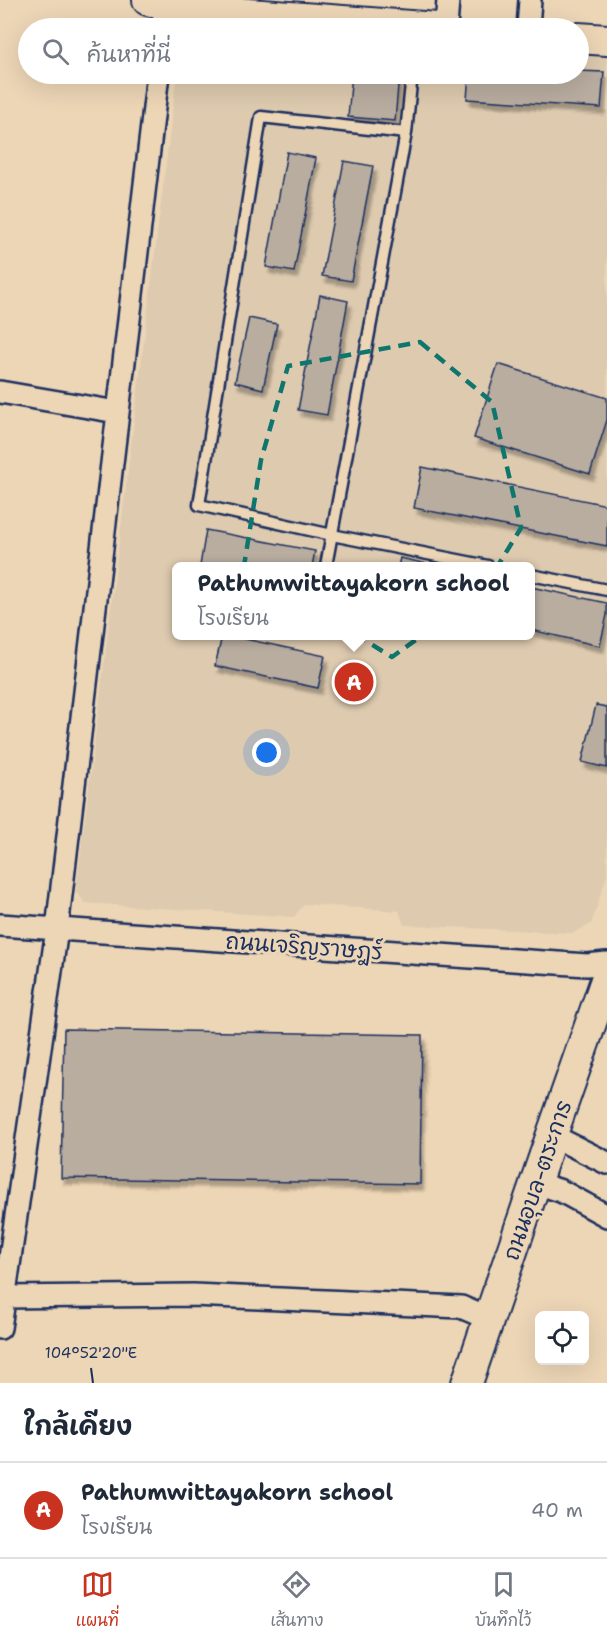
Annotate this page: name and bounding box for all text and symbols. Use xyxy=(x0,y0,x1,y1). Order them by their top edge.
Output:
search box xyxy=(18,18,589,84)
icon: search xyxy=(39,35,72,68)
text: ค้นหาที่นี่ xyxy=(87,40,171,69)
popup xyxy=(172,562,535,640)
text: Pathumwittayakorn school xyxy=(197,569,510,598)
text: โรงเรียน xyxy=(197,605,269,631)
pin: A xyxy=(334,660,374,704)
your location xyxy=(252,738,281,767)
street label: ถนนเจริญราษฎร์ xyxy=(225,927,383,966)
street label: ถนนอุบล-ตระการ xyxy=(497,1096,580,1265)
map controls xyxy=(535,1311,589,1365)
button: locate xyxy=(535,1311,589,1365)
text: 104°52'20"E xyxy=(45,1343,137,1363)
text: ใกล้เคียง xyxy=(24,1408,132,1443)
text: Pathumwittayakorn school xyxy=(81,1478,393,1507)
text: A xyxy=(36,1497,51,1523)
text: 40 m xyxy=(531,1497,583,1523)
text: โรงเรียน xyxy=(81,1514,152,1540)
tab: แผนที่ xyxy=(76,1568,119,1632)
tab: เส้นทาง xyxy=(270,1568,323,1632)
tab: บันทึกไว้ xyxy=(475,1568,531,1632)

